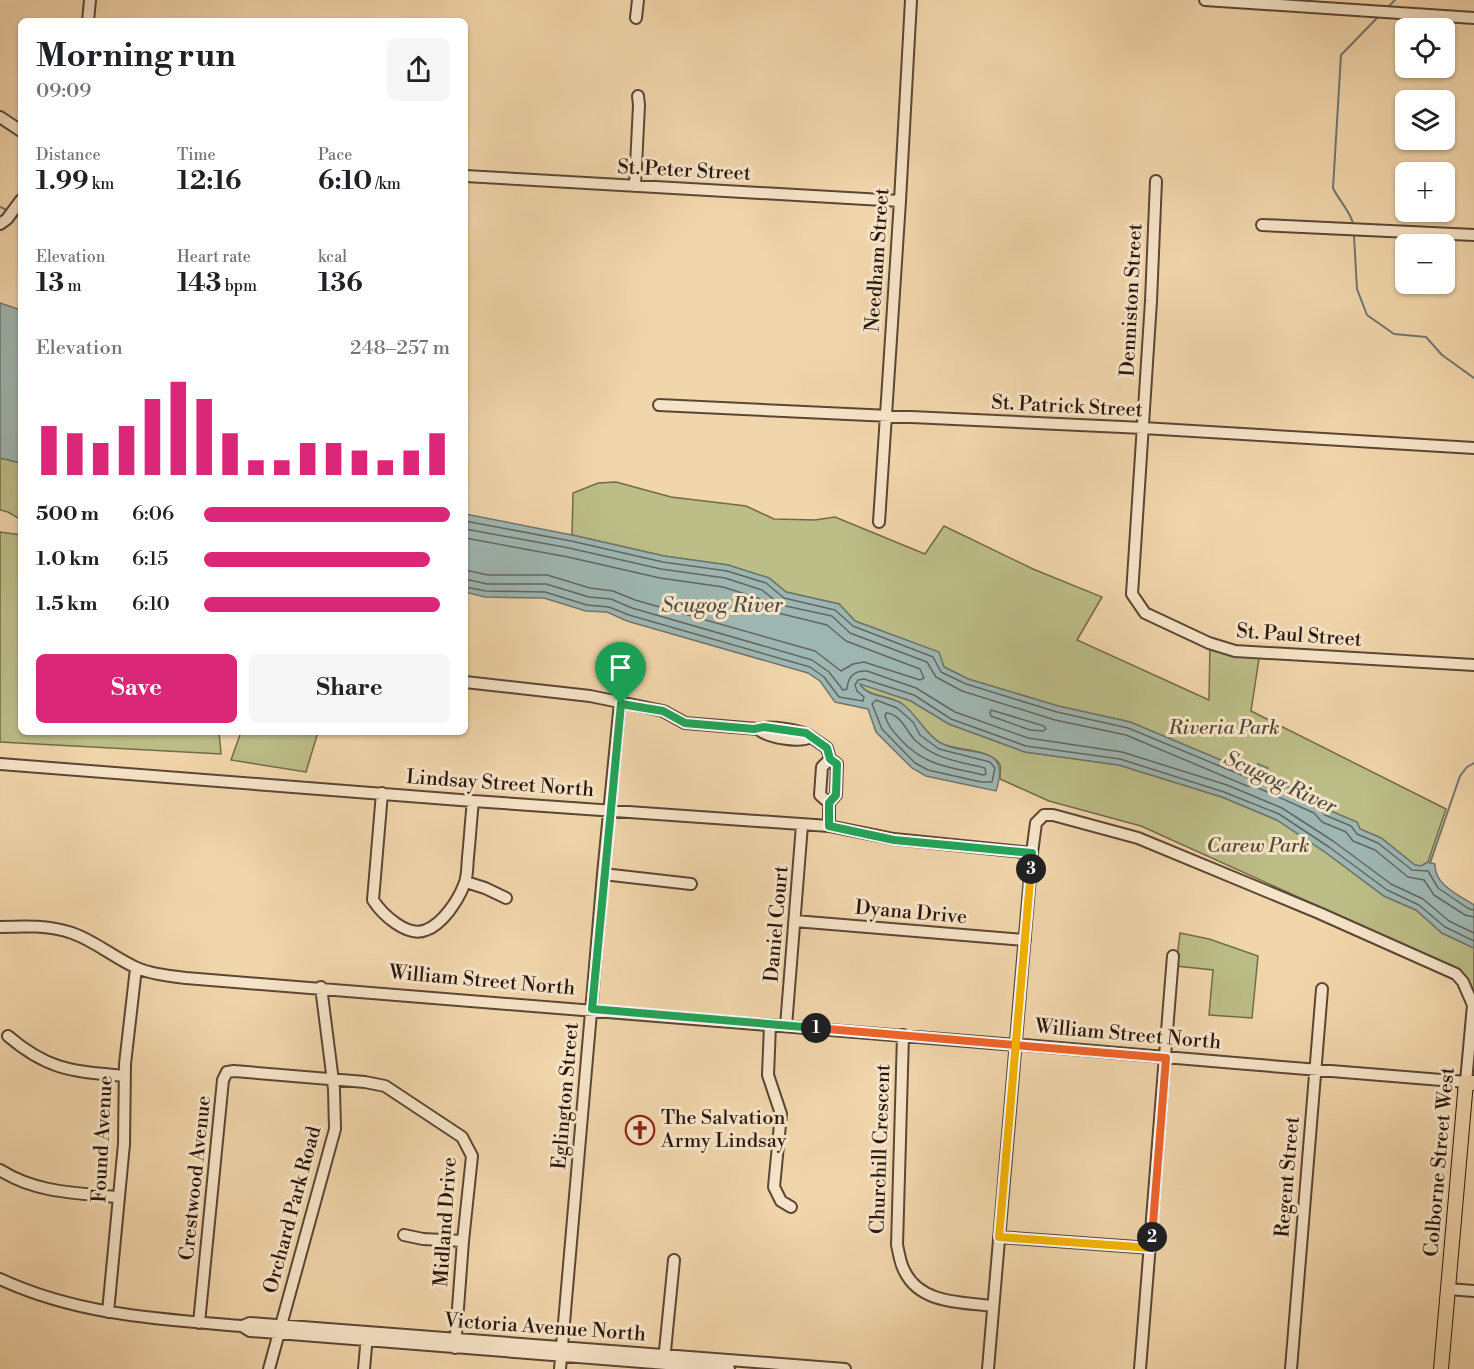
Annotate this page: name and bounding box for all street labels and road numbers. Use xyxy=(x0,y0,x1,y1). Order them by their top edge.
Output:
street label: St. Peter Street xyxy=(617,155,751,187)
street label: Needham Street xyxy=(861,187,895,333)
street label: Denniston Street xyxy=(1116,223,1148,377)
street label: St. Patrick Street xyxy=(991,391,1143,423)
street label: St. Paul Street xyxy=(1235,619,1363,653)
street label: Lindsay Street North xyxy=(405,765,595,803)
street label: Daniel Court xyxy=(759,865,795,983)
street label: Dyana Drive xyxy=(854,896,968,930)
street label: William Street North xyxy=(387,960,576,1002)
street label: William Street North xyxy=(1033,1014,1222,1056)
street label: Eglington Street xyxy=(547,1021,585,1171)
street label: Churchill Crescent xyxy=(866,1064,896,1234)
street label: Colborne Street West xyxy=(1419,1066,1461,1258)
street label: Found Avenue xyxy=(87,1075,119,1203)
street label: Crestwood Avenue xyxy=(175,1094,217,1262)
street label: Regent Street xyxy=(1270,1115,1306,1239)
street label: Orchard Park Road xyxy=(259,1123,328,1296)
street label: Midland Drive xyxy=(429,1156,463,1288)
street label: Victoria Avenue North xyxy=(442,1308,647,1348)

